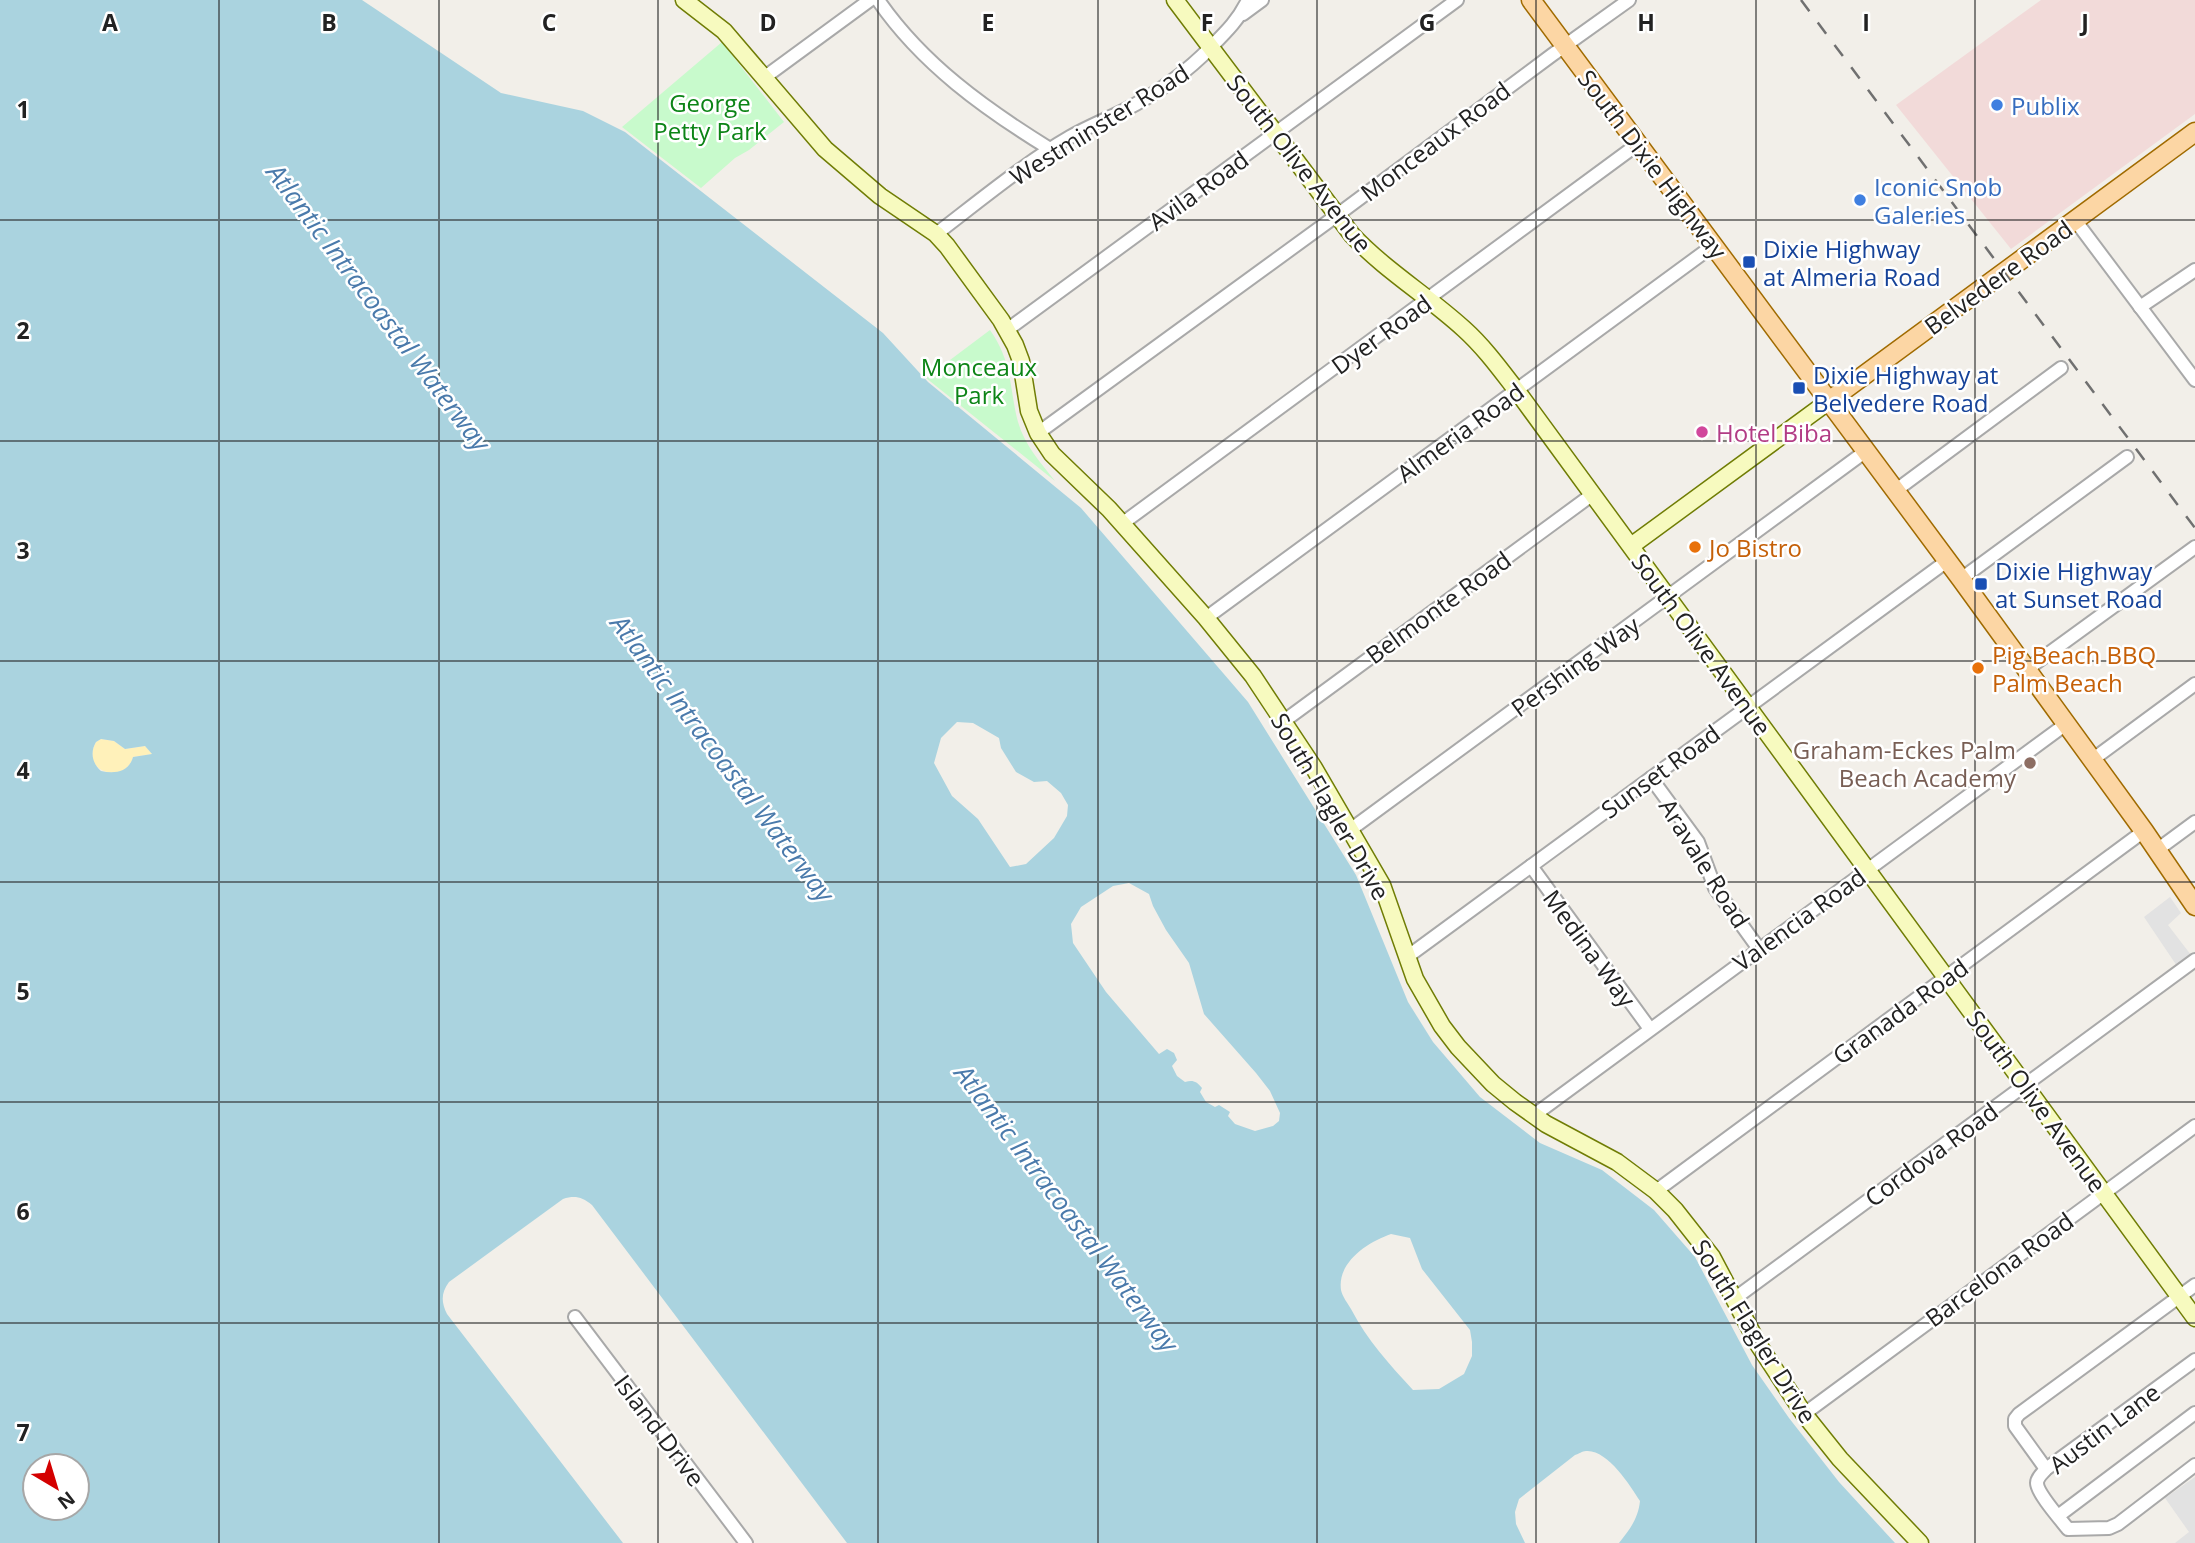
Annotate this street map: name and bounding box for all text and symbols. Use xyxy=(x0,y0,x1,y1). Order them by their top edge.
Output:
text: A xyxy=(102,6,118,38)
text: B xyxy=(321,6,337,38)
text: C xyxy=(542,6,556,38)
text: D xyxy=(759,6,777,38)
text: E xyxy=(982,6,994,38)
text: F xyxy=(1201,6,1213,38)
text: G xyxy=(1419,6,1435,38)
text: H xyxy=(1637,6,1655,38)
text: I xyxy=(1862,6,1870,38)
text: J xyxy=(2079,6,2089,38)
street label: Westminster Road xyxy=(1003,56,1195,192)
street label: South Dixie Highway xyxy=(1571,63,1736,266)
street label: South Olive Avenue xyxy=(1220,67,1380,259)
street label: Monceaux Road xyxy=(1353,74,1517,208)
park label: George Petty Park xyxy=(653,86,767,147)
place label: Publix xyxy=(2011,89,2080,122)
text: 1 xyxy=(16,93,30,125)
marker: Publix xyxy=(1989,97,2005,113)
street label: Avila Road xyxy=(1141,143,1255,237)
water label: Atlantic Intracoastal Waterway xyxy=(258,154,500,460)
place label: Iconic Snob Galeries xyxy=(1874,170,2002,231)
marker: Iconic Snob Galeries xyxy=(1852,192,1868,208)
street label: Belvedere Road xyxy=(1917,212,2079,342)
place label: Dixie Highway at Almeria Road xyxy=(1763,232,1941,293)
marker: Dixie Highway at Almeria Road xyxy=(1741,254,1757,270)
street label: Dyer Road xyxy=(1324,286,1438,382)
text: 2 xyxy=(16,314,30,346)
park label: Monceaux Park xyxy=(921,350,1038,411)
place label: Dixie Highway at Belvedere Road xyxy=(1813,358,1998,419)
street label: Almeria Road xyxy=(1390,375,1530,489)
marker: Dixie Highway at Belvedere Road xyxy=(1791,380,1807,396)
place label: Hotel Biba xyxy=(1716,416,1832,449)
marker: Hotel Biba xyxy=(1694,424,1710,440)
place label: Jo Bistro xyxy=(1707,531,1802,564)
text: 3 xyxy=(16,534,30,566)
marker: Jo Bistro xyxy=(1687,539,1703,555)
street label: Belmonte Road xyxy=(1359,543,1517,671)
street label: South Olive Avenue xyxy=(1625,546,1779,742)
place label: Dixie Highway at Sunset Road xyxy=(1995,554,2163,615)
marker: Dixie Highway at Sunset Road xyxy=(1973,576,1989,592)
water label: Atlantic Intracoastal Waterway xyxy=(602,605,844,911)
street label: Pershing Way xyxy=(1504,608,1647,724)
place label: Pig Beach BBQ Palm Beach xyxy=(1992,638,2156,699)
marker: Pig Beach BBQ Palm Beach xyxy=(1970,660,1986,676)
street label: South Flagler Drive xyxy=(1264,706,1398,906)
street label: Sunset Road xyxy=(1594,717,1726,825)
place label: Graham-Eckes Palm Beach Academy xyxy=(1793,733,2017,794)
text: 4 xyxy=(16,754,30,786)
marker: Graham-Eckes Palm Beach Academy xyxy=(2022,755,2038,771)
street label: Aravale Road xyxy=(1652,792,1758,934)
street label: Valencia Road xyxy=(1726,860,1872,978)
street label: Medina Way xyxy=(1536,883,1644,1014)
street label: Granada Road xyxy=(1826,951,1974,1071)
text: 5 xyxy=(16,975,30,1007)
street label: South Olive Avenue xyxy=(1960,1003,2114,1199)
water label: Atlantic Intracoastal Waterway xyxy=(946,1055,1188,1361)
street label: Cordova Road xyxy=(1858,1094,2004,1214)
text: 6 xyxy=(16,1195,30,1227)
street label: Barcelona Road xyxy=(1918,1204,2080,1334)
street label: South Flagler Drive xyxy=(1685,1233,1825,1429)
street label: Island Drive xyxy=(607,1367,713,1493)
street label: Austin Lane xyxy=(2042,1375,2166,1481)
text: 7 xyxy=(16,1416,30,1448)
north arrow xyxy=(21,1452,91,1522)
text: N xyxy=(52,1485,81,1515)

